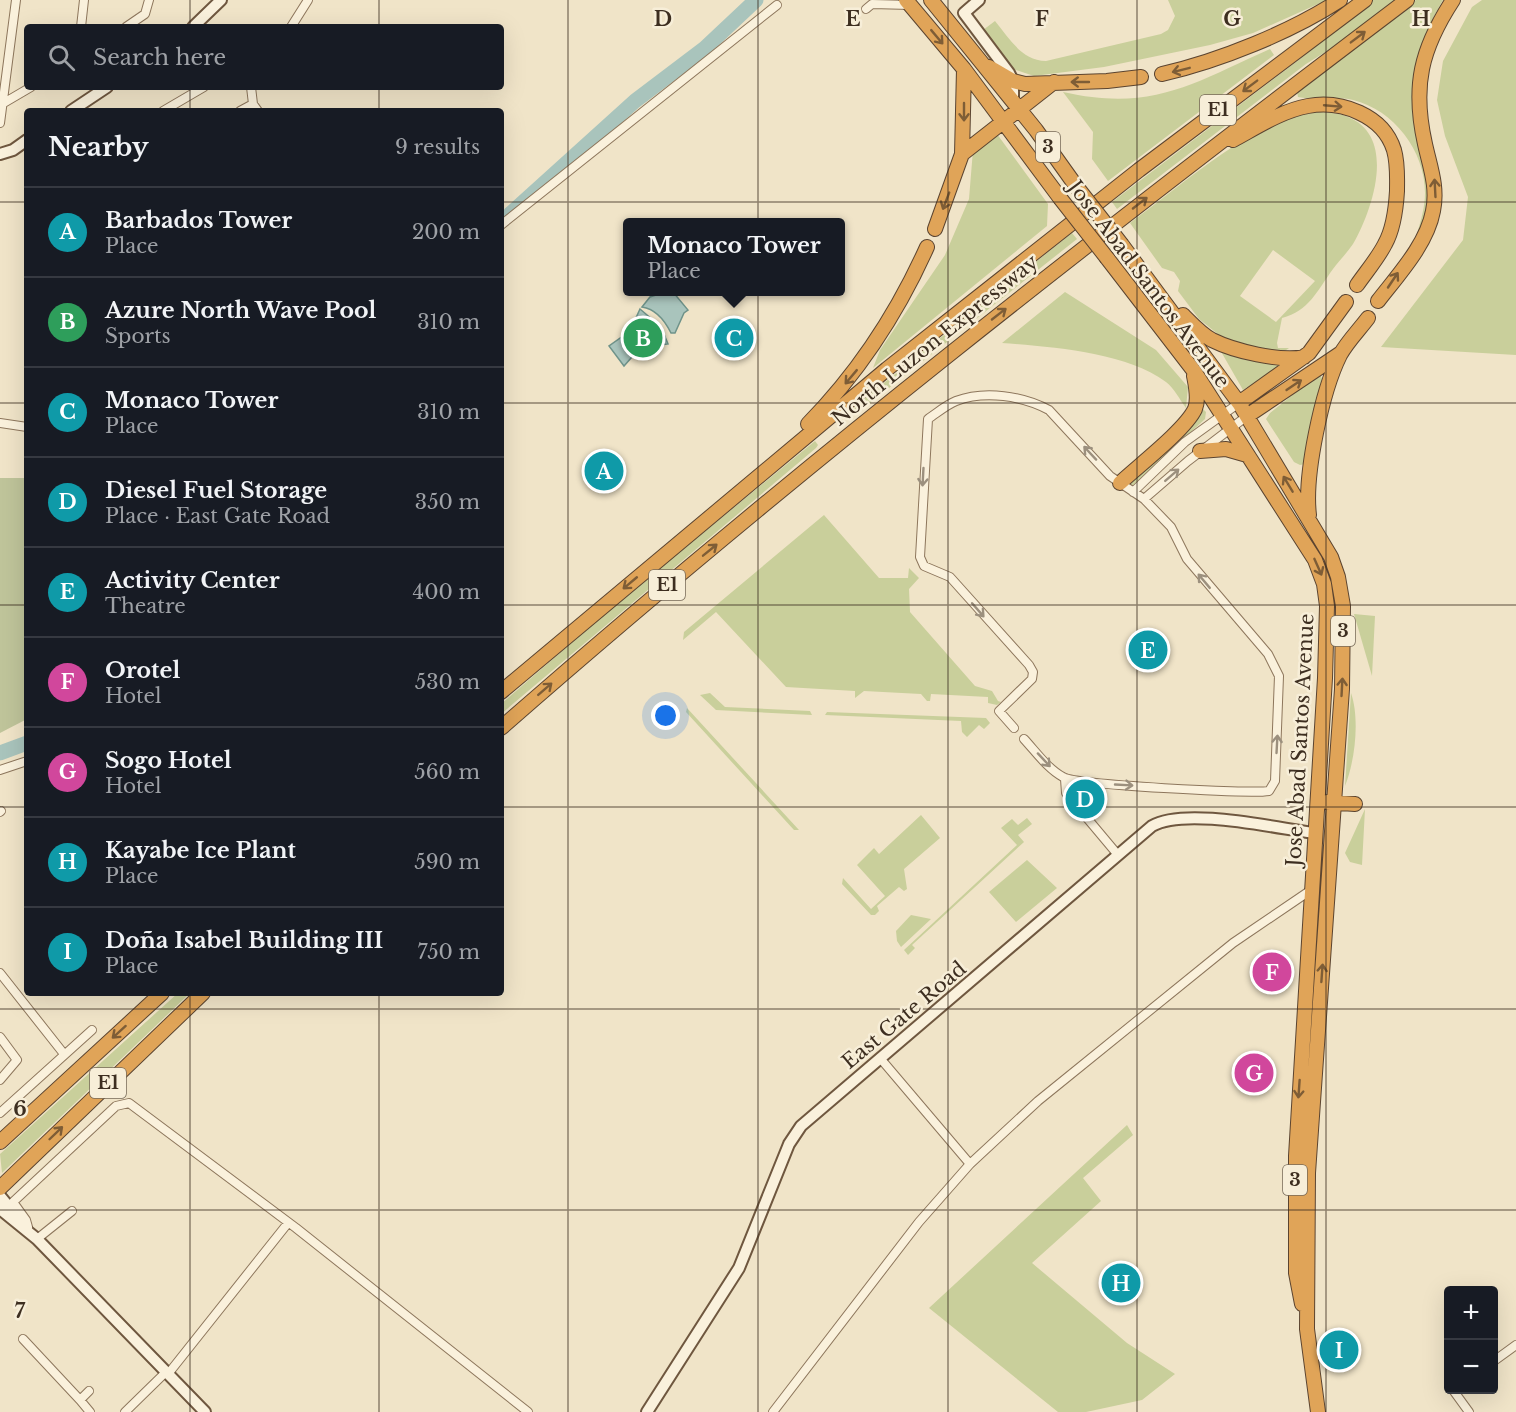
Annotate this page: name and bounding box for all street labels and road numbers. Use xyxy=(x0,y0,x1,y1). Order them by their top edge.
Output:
road number: E1 xyxy=(1200,95,1236,125)
road number: 3 xyxy=(1036,132,1060,162)
street label: Jose Abad Santos Avenue xyxy=(1061,173,1235,392)
street label: North Luzon Expressway xyxy=(827,249,1043,431)
road number: E1 xyxy=(649,570,685,600)
street label: Jose Abad Santos Avenue xyxy=(1281,613,1319,870)
road number: 3 xyxy=(1331,616,1355,646)
street label: East Gate Road xyxy=(837,956,971,1074)
road number: E1 xyxy=(90,1068,126,1098)
road number: 3 xyxy=(1283,1165,1307,1195)

